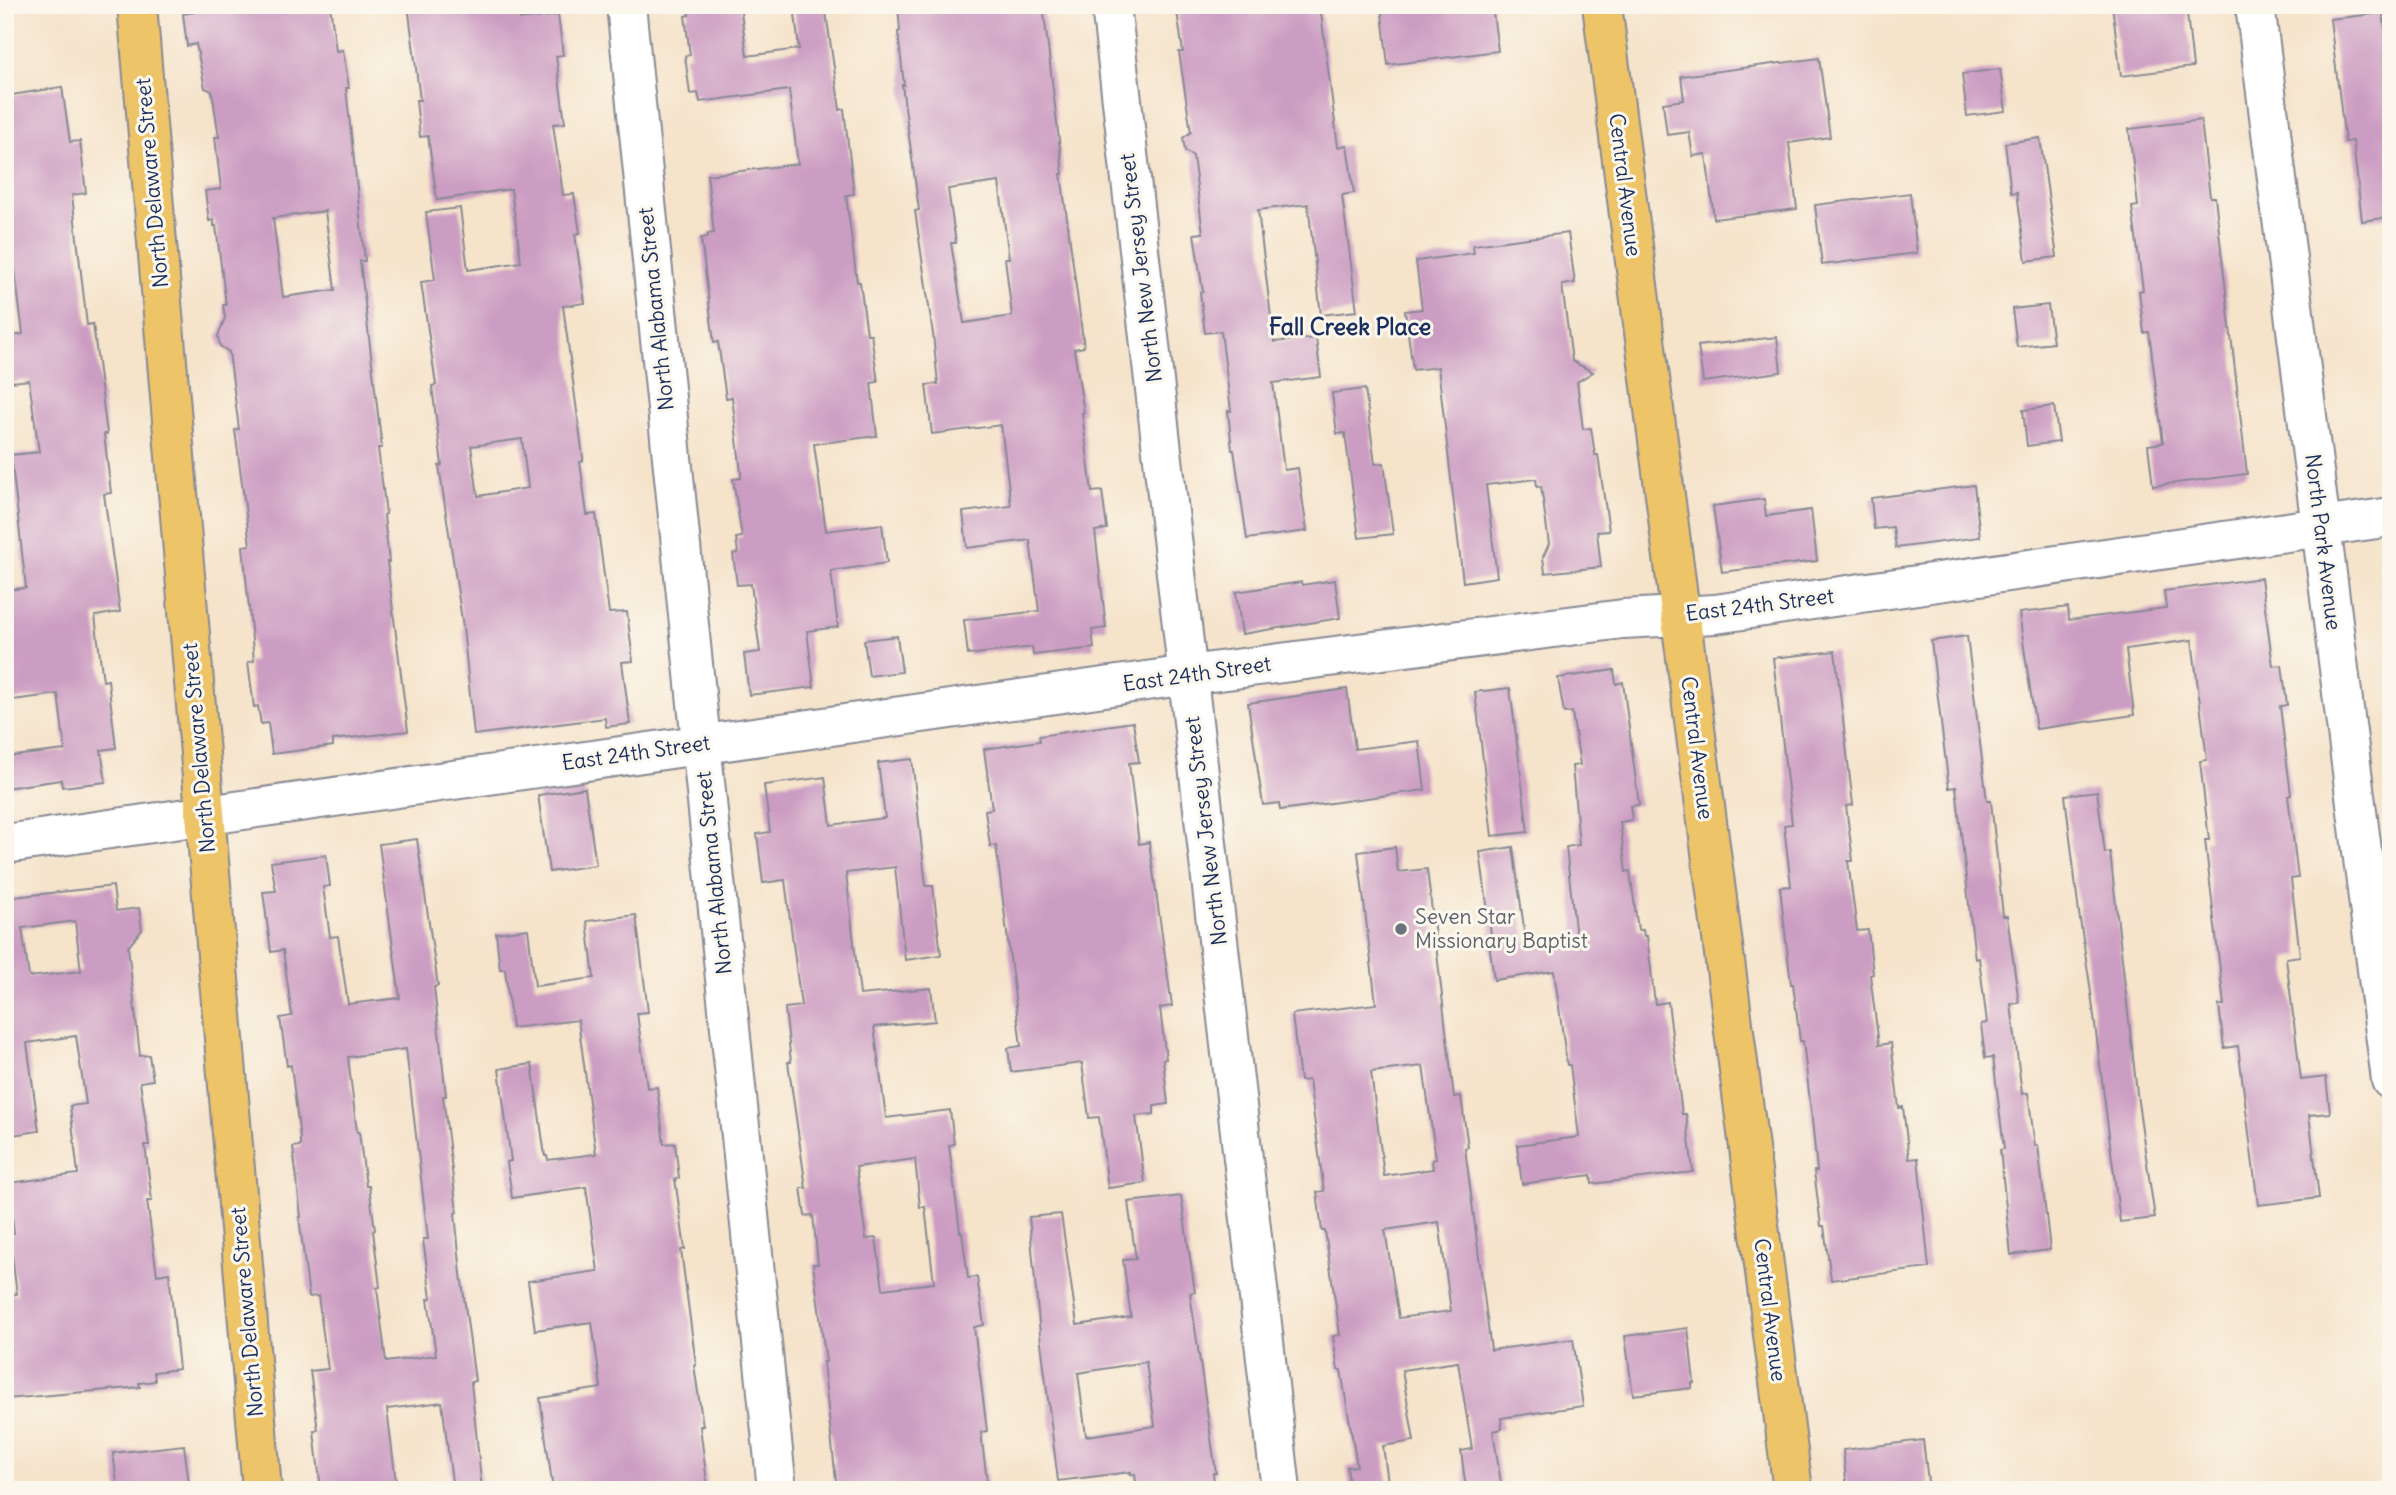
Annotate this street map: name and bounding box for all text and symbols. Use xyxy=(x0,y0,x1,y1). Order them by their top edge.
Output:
street label: North Delaware Street xyxy=(129,77,174,289)
street label: Central Avenue xyxy=(1603,112,1648,258)
street label: North New Jersey Street xyxy=(1113,152,1168,384)
street label: North Alabama Street xyxy=(631,206,680,412)
district label: Fall Creek Place xyxy=(1269,312,1431,341)
street label: North Park Avenue xyxy=(2299,452,2348,632)
street label: East 24th Street xyxy=(1684,582,1836,627)
street label: North Delaware Street xyxy=(176,642,221,854)
street label: East 24th Street xyxy=(1121,650,1273,697)
street label: Central Avenue xyxy=(1675,675,1720,821)
street label: North New Jersey Street xyxy=(1178,715,1233,947)
street label: East 24th Street xyxy=(560,729,712,776)
street label: North Alabama Street xyxy=(689,770,738,976)
place label: Seven Star Missionary Baptist xyxy=(1415,903,1588,954)
marker: Seven Star Missionary Baptist xyxy=(1393,921,1409,937)
street label: North Delaware Street xyxy=(224,1206,269,1418)
street label: Central Avenue xyxy=(1748,1237,1793,1383)

